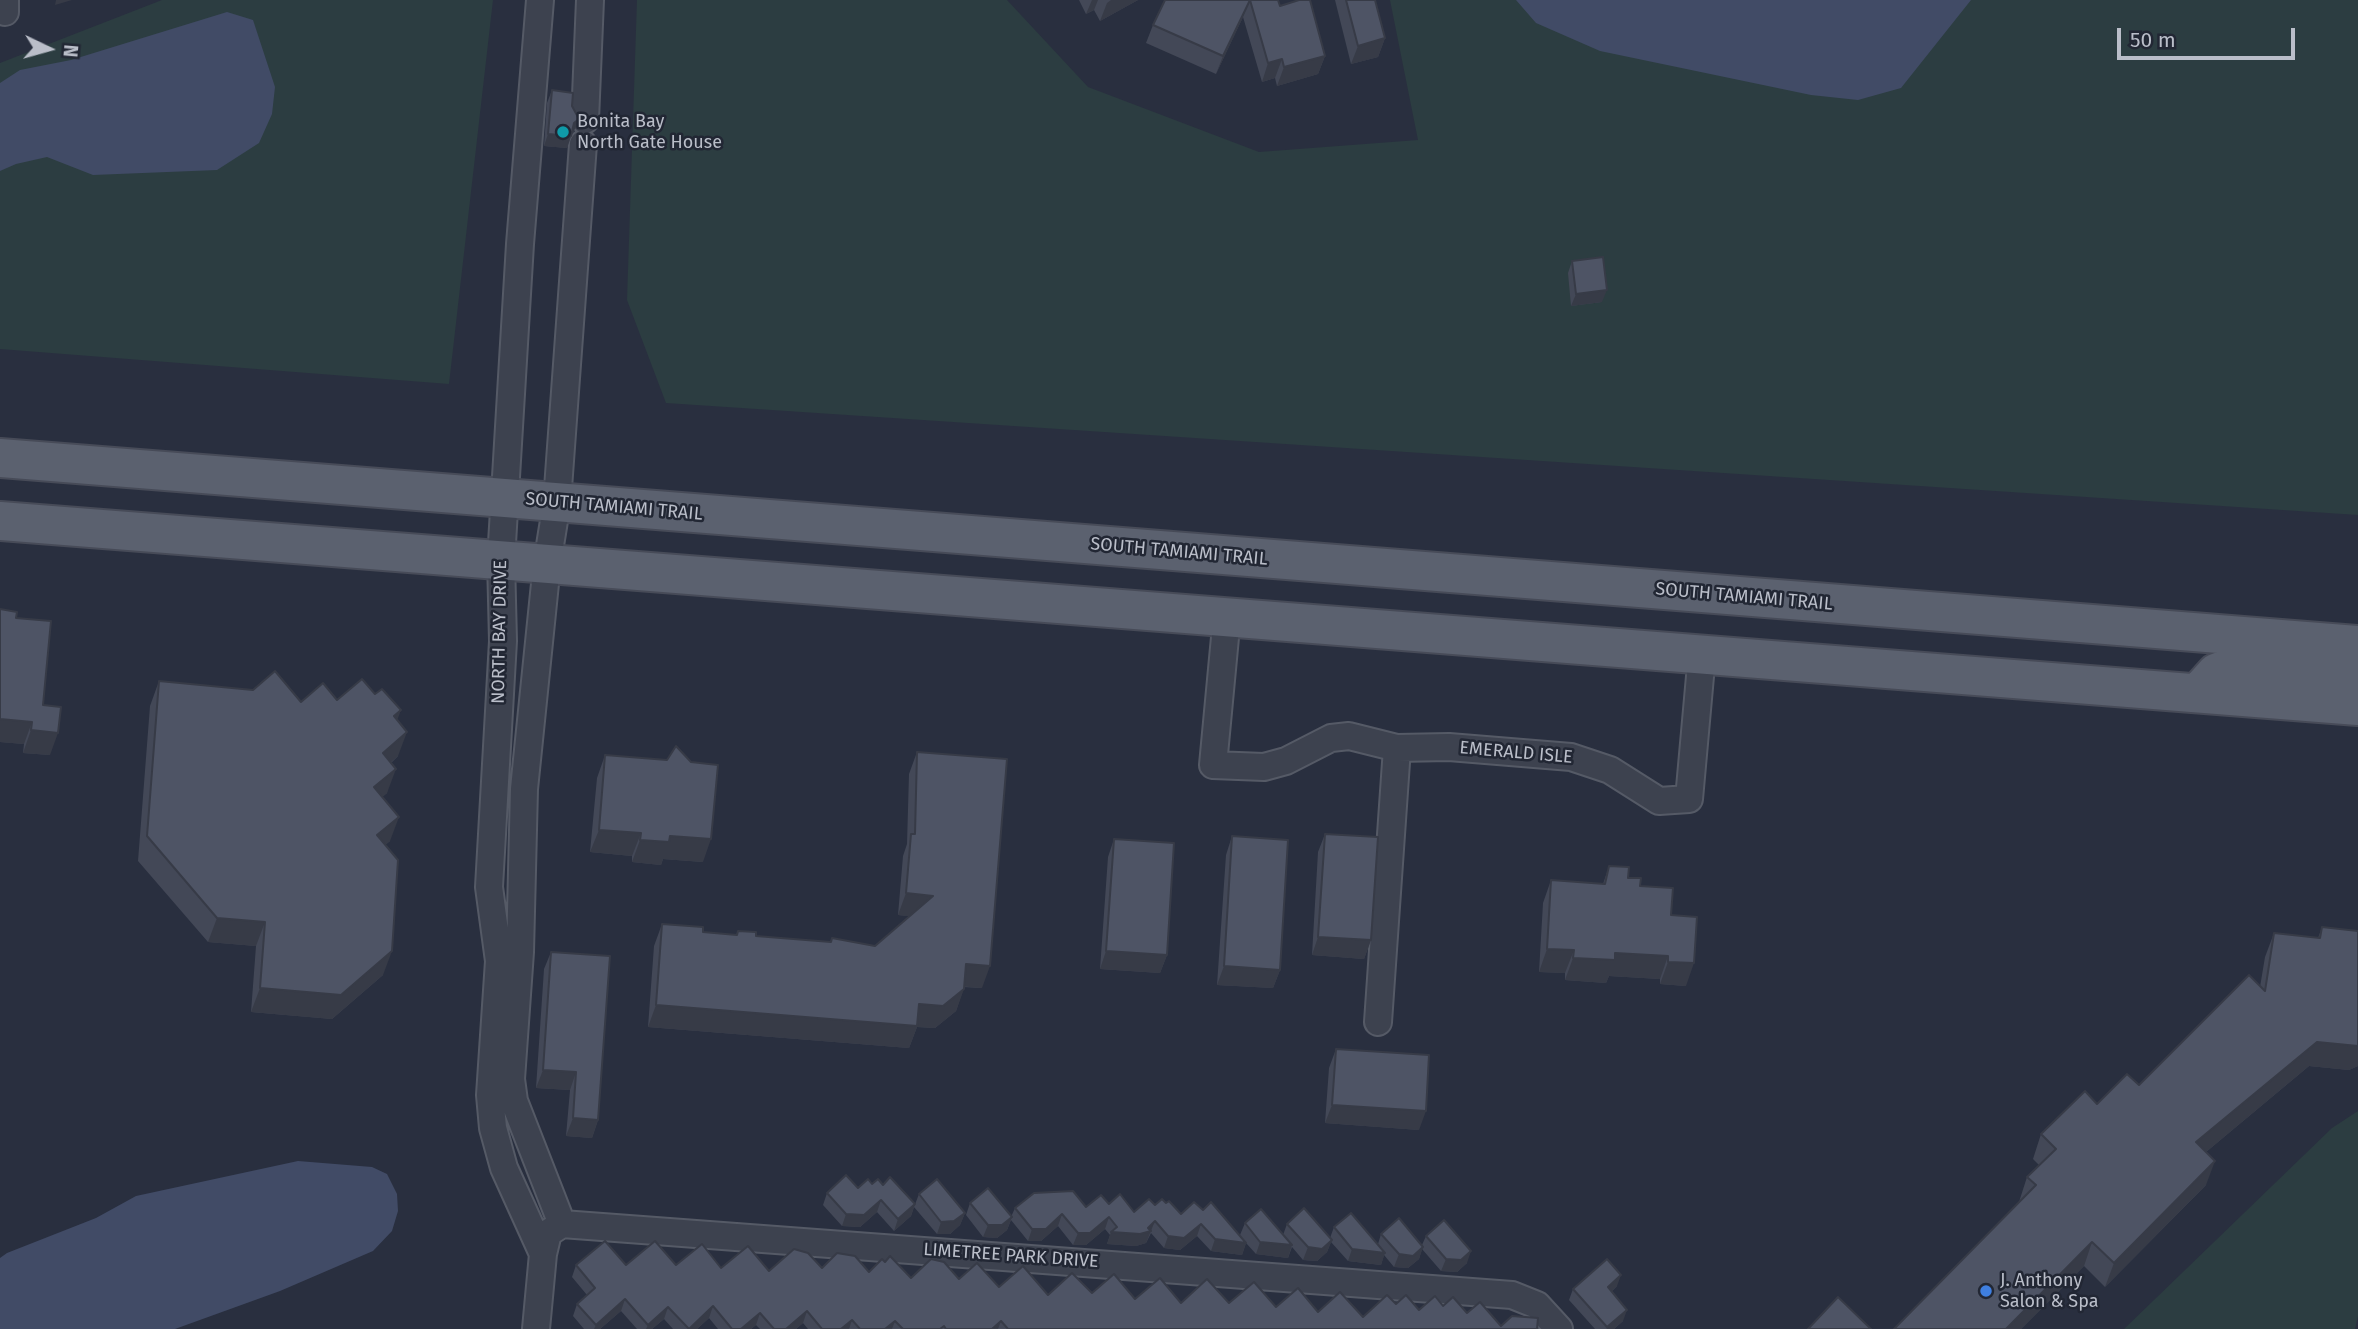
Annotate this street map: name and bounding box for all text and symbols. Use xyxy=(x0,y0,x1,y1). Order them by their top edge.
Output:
north arrow xyxy=(14,14,84,84)
scale bar xyxy=(2120,14,2298,58)
text: 50 m xyxy=(2130,27,2176,53)
text: N xyxy=(58,44,82,58)
place label: Bonita Bay North Gate House xyxy=(577,111,722,154)
marker: Bonita Bay North Gate House xyxy=(555,124,571,140)
street label: SOUTH TAMIAMI TRAIL xyxy=(525,488,703,526)
street label: SOUTH TAMIAMI TRAIL xyxy=(1090,533,1268,571)
street label: NORTH BAY DRIVE xyxy=(488,560,512,704)
street label: SOUTH TAMIAMI TRAIL xyxy=(1655,578,1833,616)
street label: EMERALD ISLE xyxy=(1459,737,1573,769)
street label: LIMETREE PARK DRIVE xyxy=(923,1239,1099,1273)
place label: J. Anthony Salon & Spa xyxy=(2000,1270,2098,1312)
marker: J. Anthony Salon & Spa xyxy=(1978,1283,1994,1299)

